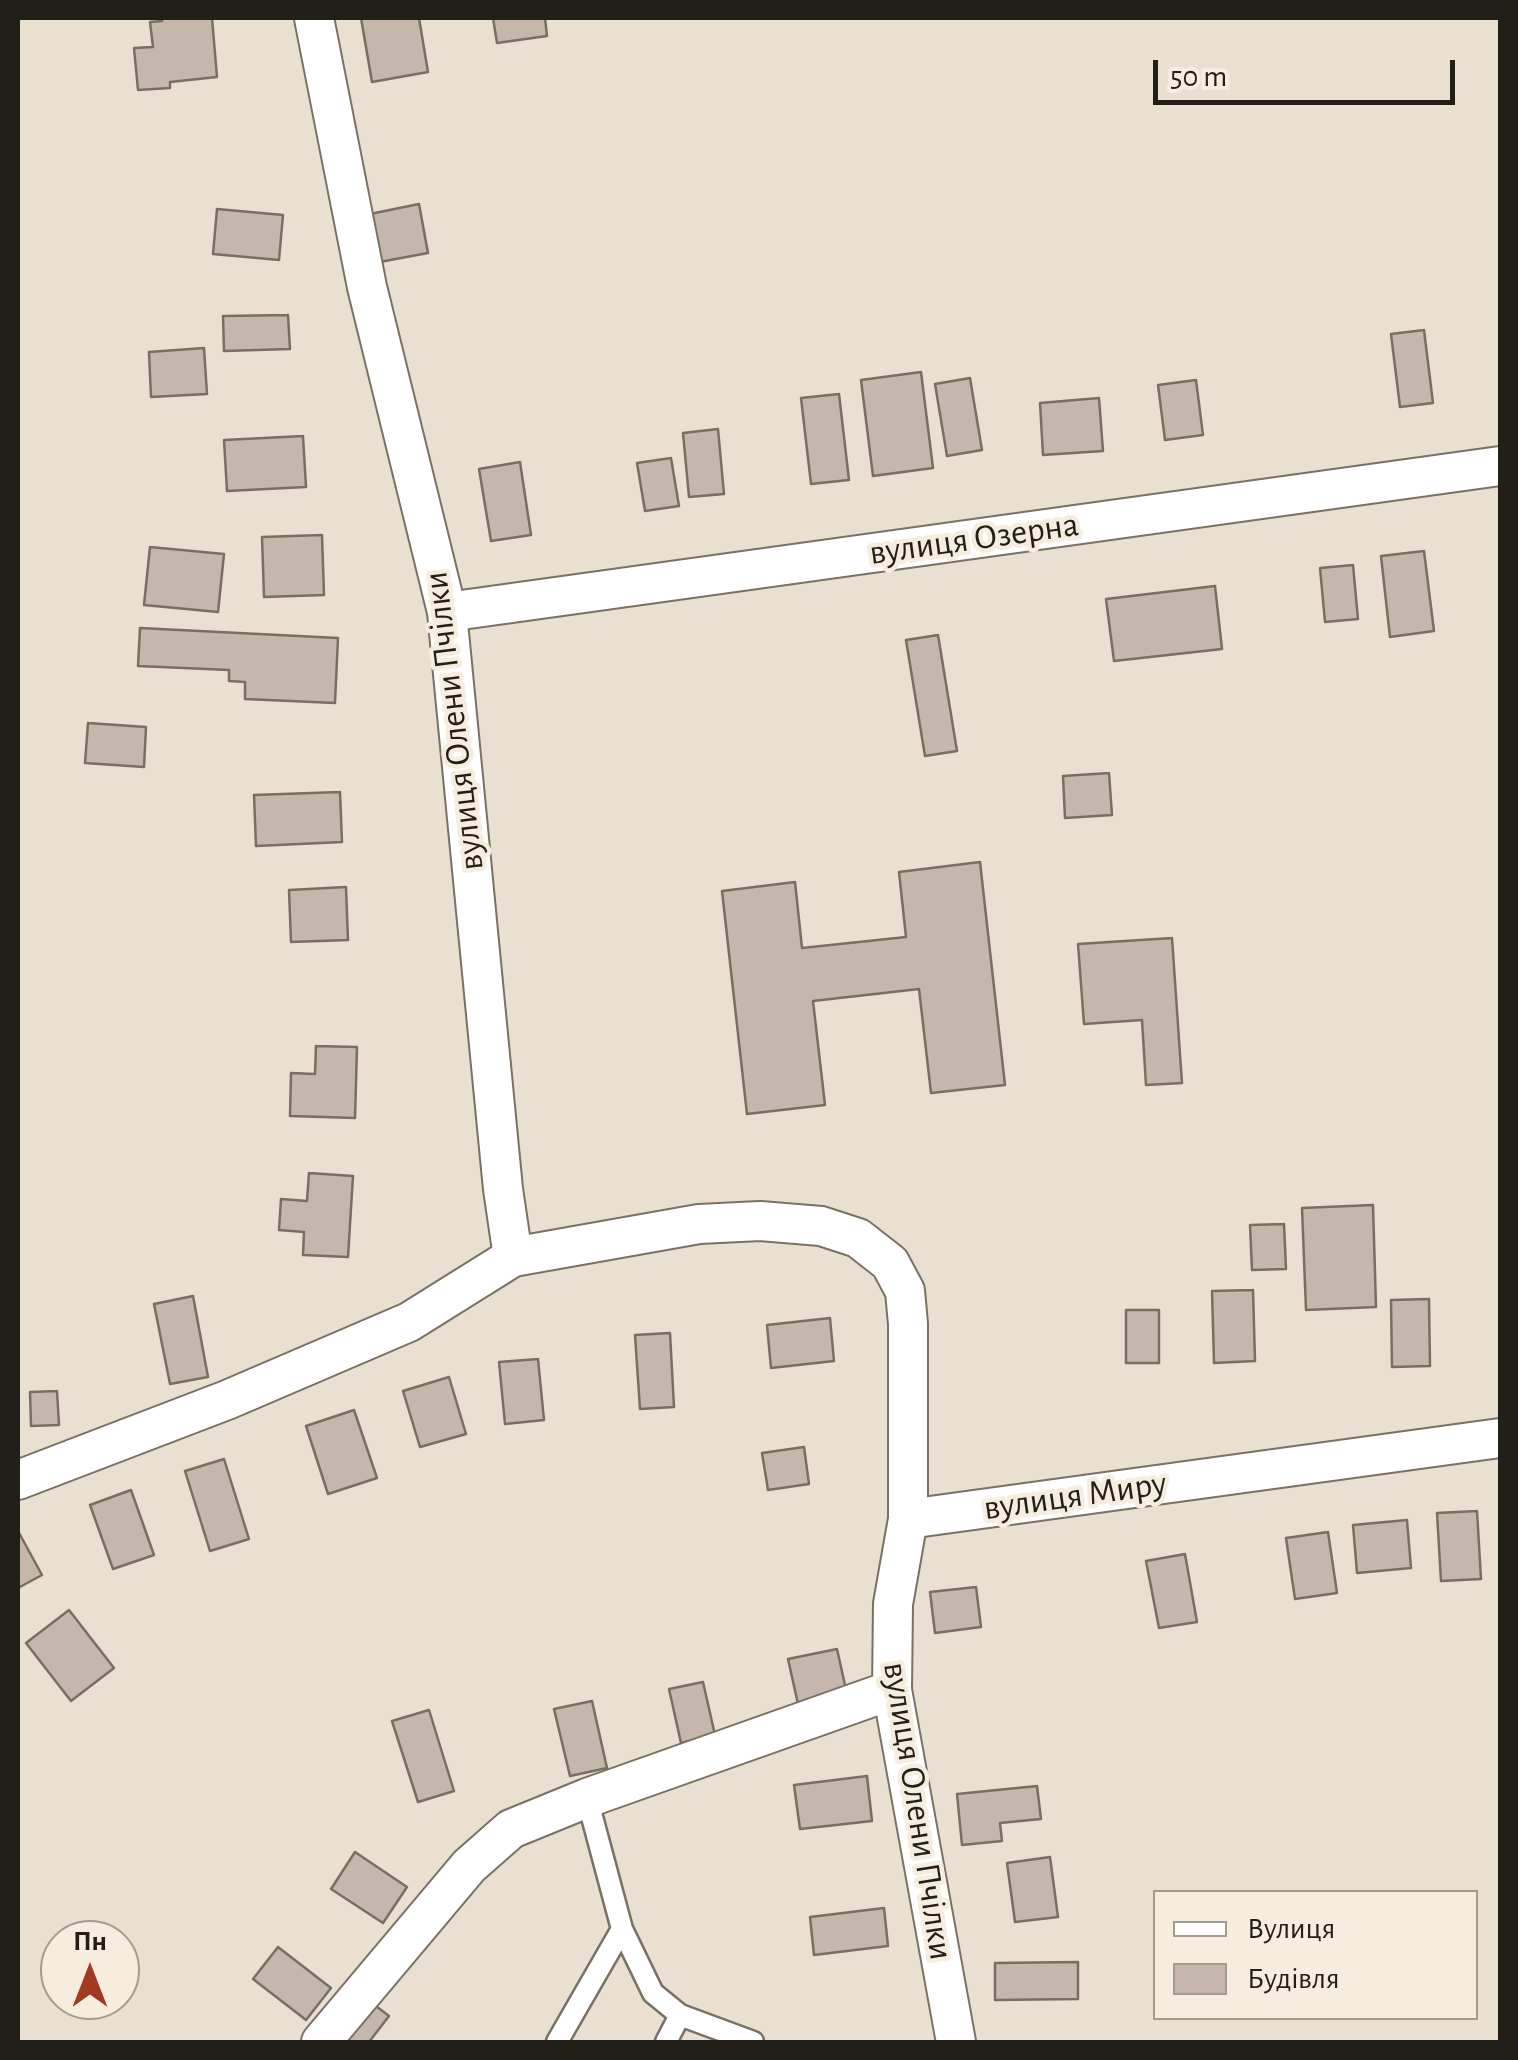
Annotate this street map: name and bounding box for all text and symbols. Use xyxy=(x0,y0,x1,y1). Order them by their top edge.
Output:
scale bar xyxy=(1158,40,1460,102)
text: 50 m xyxy=(1170,62,1227,92)
street label: вулиця Озерна xyxy=(867,504,1081,574)
street label: вулиця Олени Пчілки xyxy=(415,569,493,873)
street label: вулиця Миру xyxy=(981,1462,1169,1530)
street label: вулиця Олени Пчілки xyxy=(874,1659,962,1963)
legend xyxy=(1153,1890,1478,2020)
text: Вулиця xyxy=(1247,1914,1335,1944)
north arrow xyxy=(40,1920,140,2020)
text: Пн xyxy=(73,1928,107,1956)
text: Будівля xyxy=(1247,1964,1340,1994)

